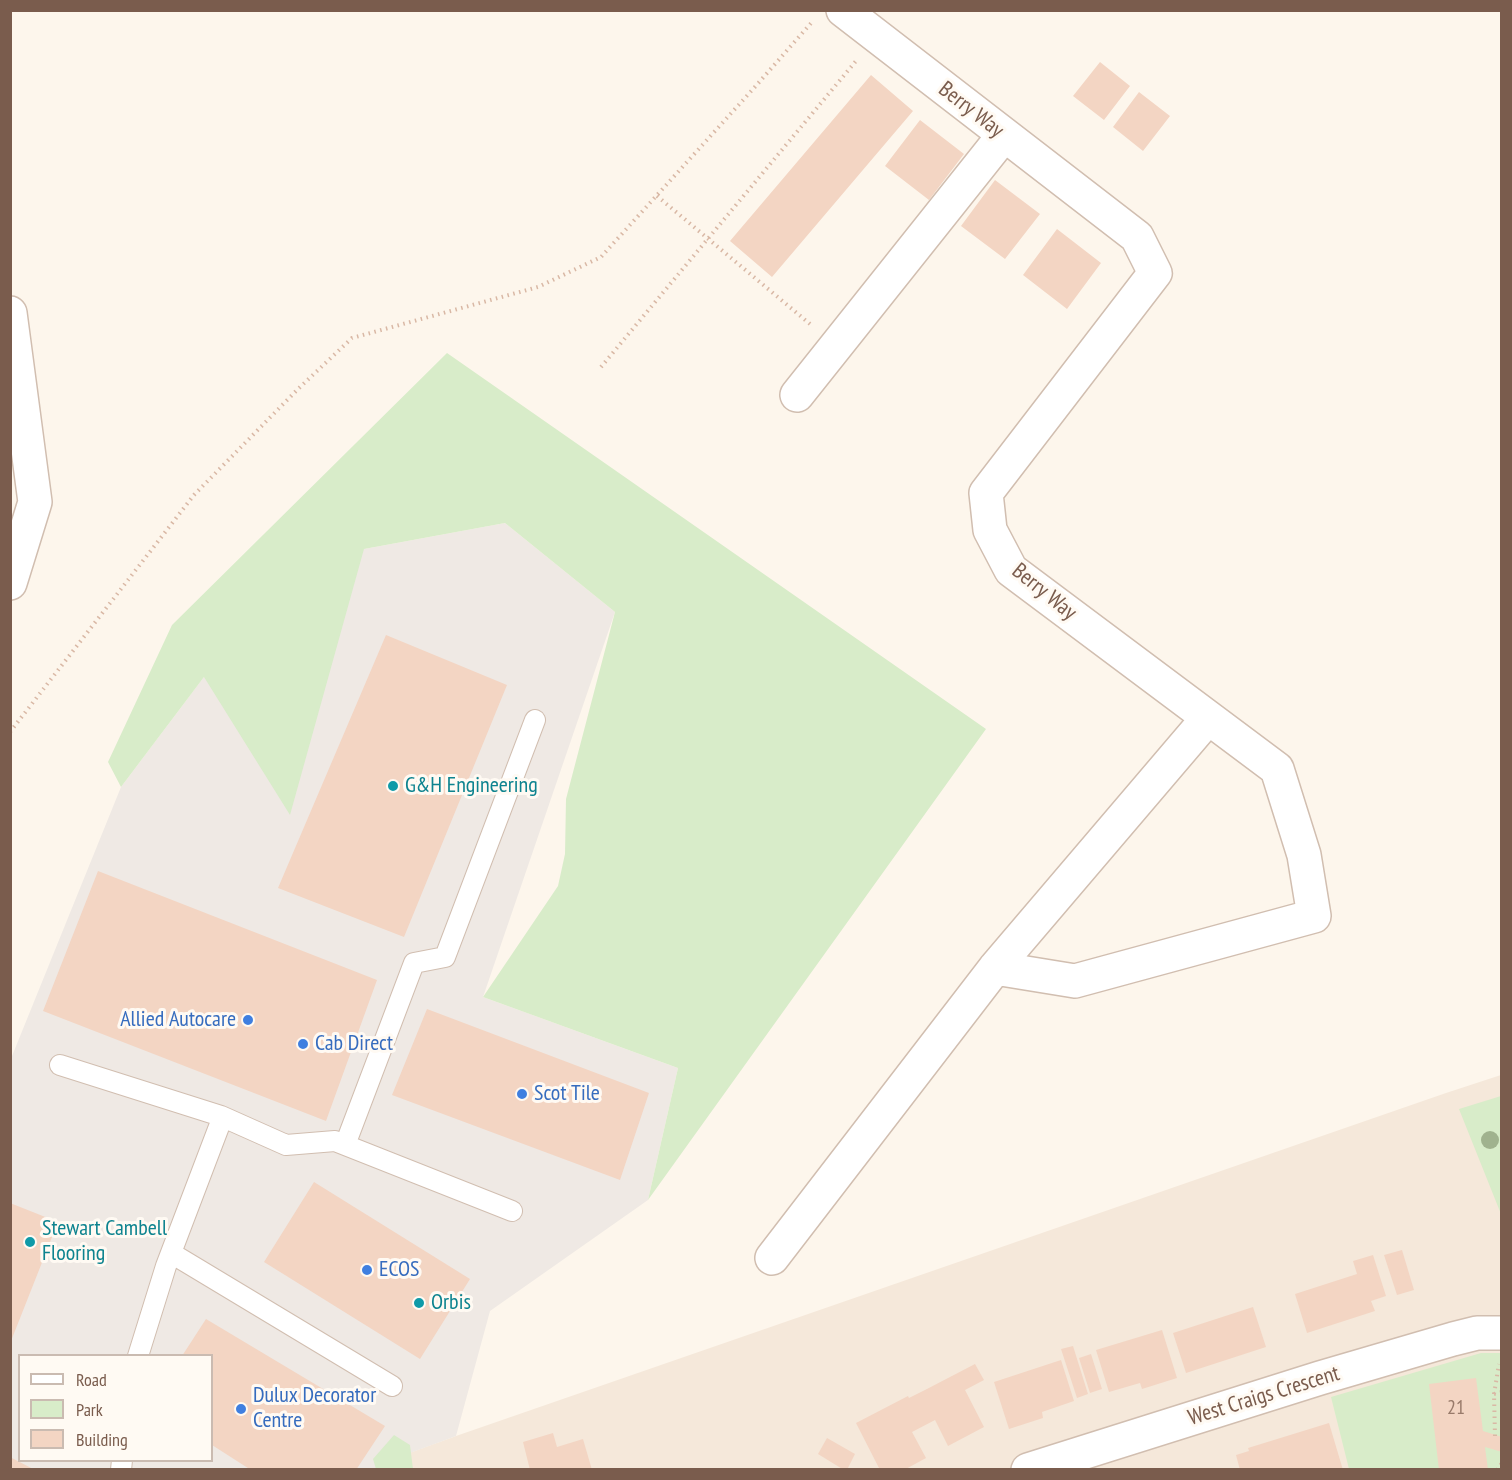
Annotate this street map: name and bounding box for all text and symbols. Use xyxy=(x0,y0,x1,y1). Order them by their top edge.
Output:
street label: Berry Way xyxy=(933,76,1009,144)
street label: Berry Way xyxy=(1006,558,1082,626)
place label: G&H Engineering xyxy=(405,773,538,799)
marker: G&H Engineering xyxy=(386,779,400,793)
place label: Allied Autocare xyxy=(120,1007,236,1033)
marker: Allied Autocare xyxy=(241,1013,255,1027)
place label: Cab Direct xyxy=(315,1031,393,1057)
marker: Cab Direct xyxy=(296,1037,310,1051)
place label: Scot Tile xyxy=(534,1081,600,1107)
marker: Scot Tile xyxy=(515,1087,529,1101)
place label: Stewart Cambell Flooring xyxy=(42,1216,167,1268)
marker: Stewart Cambell Flooring xyxy=(23,1235,37,1249)
place label: ECOS xyxy=(379,1257,420,1283)
marker: ECOS xyxy=(360,1263,374,1277)
place label: Orbis xyxy=(431,1290,471,1316)
marker: Orbis xyxy=(412,1296,426,1310)
legend xyxy=(18,1354,213,1462)
street label: West Craigs Crescent xyxy=(1185,1360,1343,1432)
text: Road xyxy=(76,1368,107,1391)
place label: Dulux Decorator Centre xyxy=(253,1383,376,1434)
house number: 21 xyxy=(1447,1396,1465,1420)
text: Park xyxy=(76,1398,103,1421)
marker: Dulux Decorator Centre xyxy=(234,1402,248,1416)
text: Building xyxy=(76,1428,128,1451)

